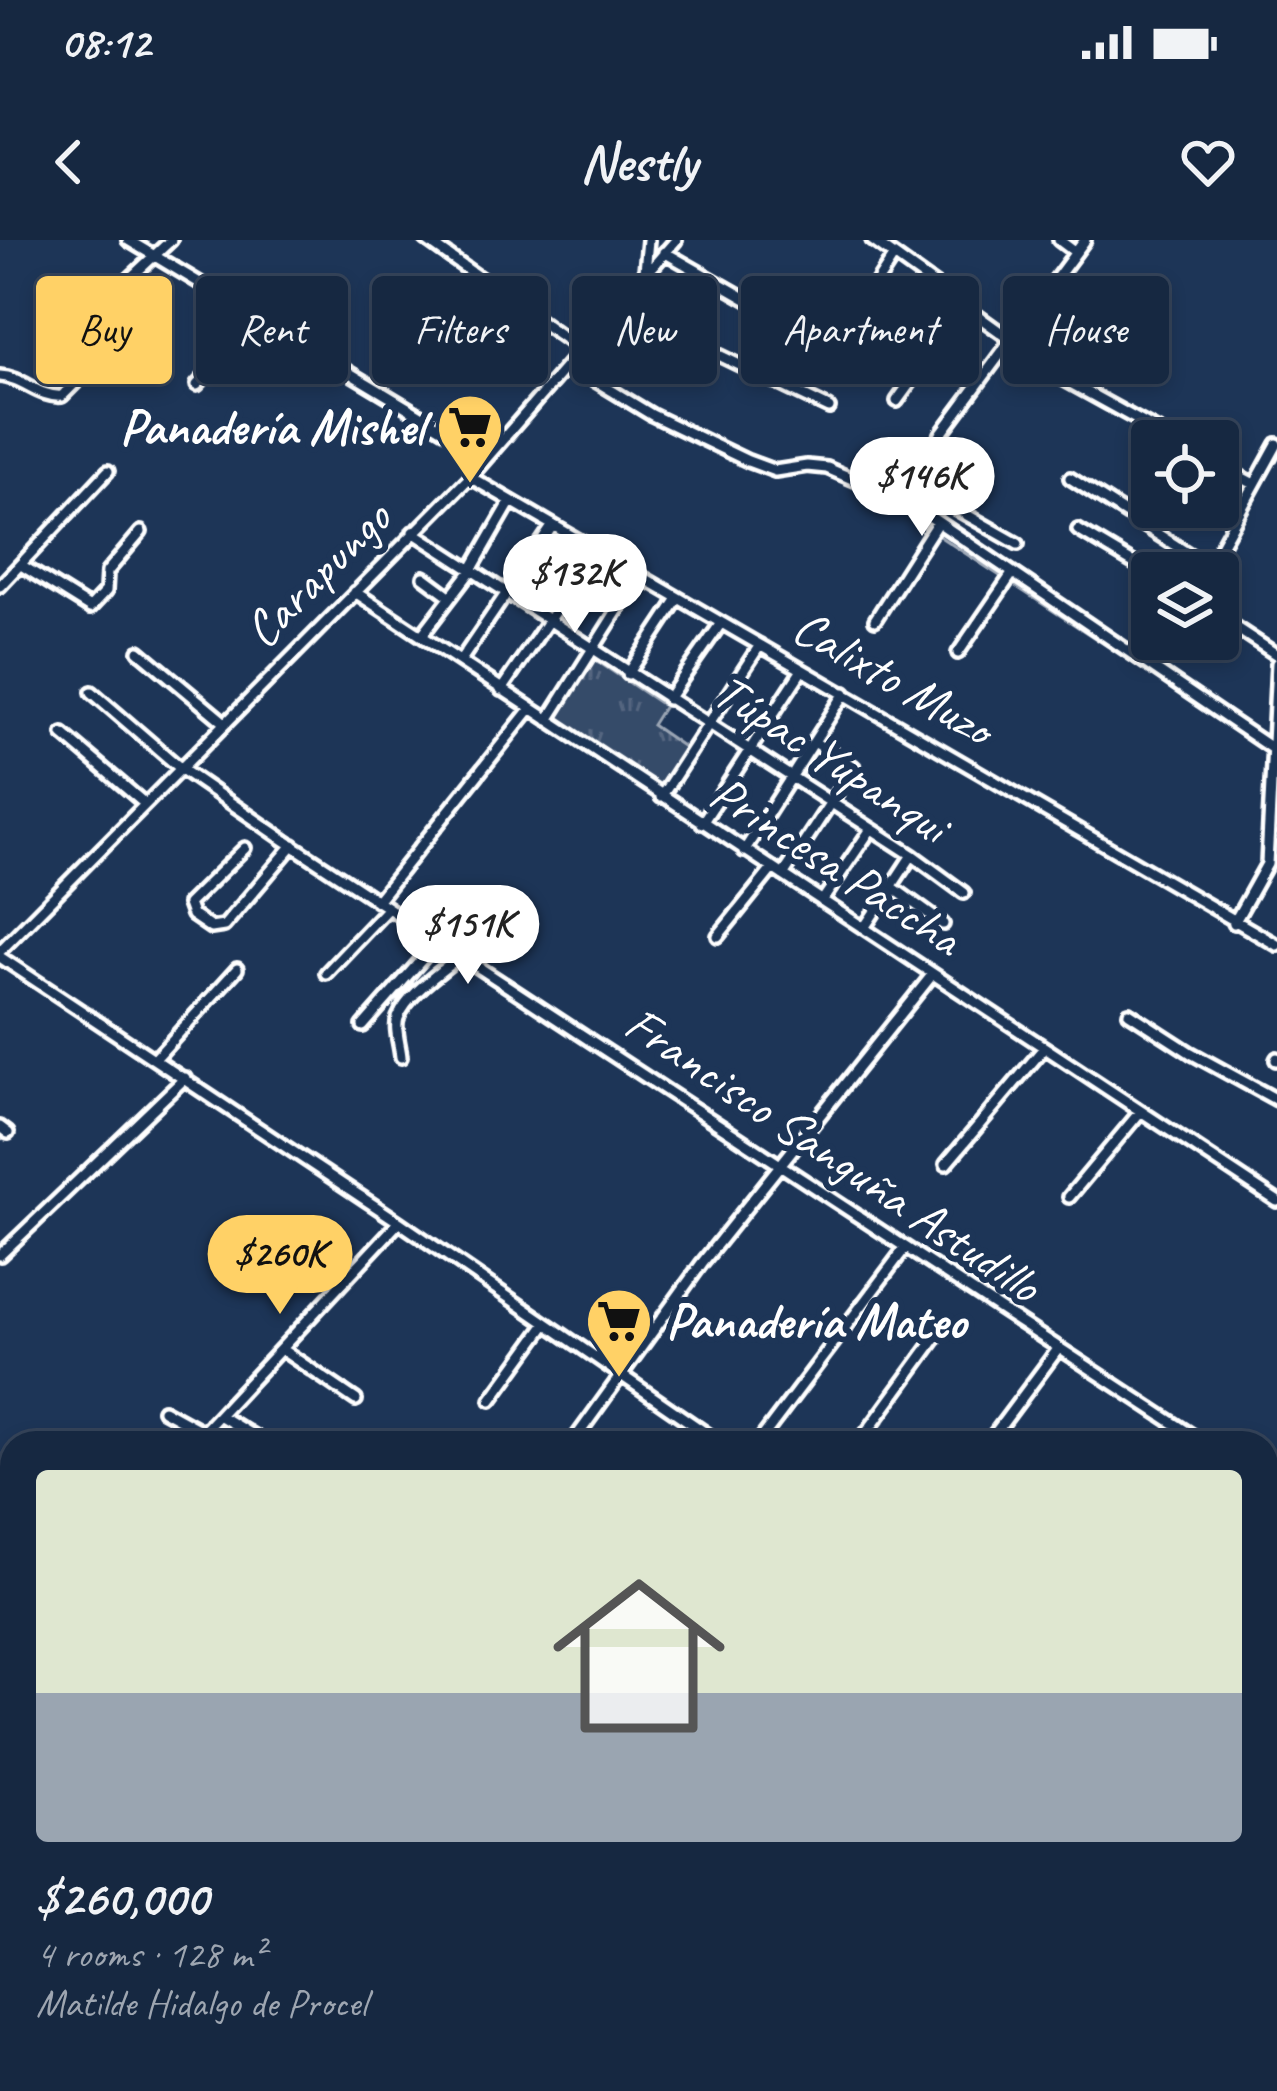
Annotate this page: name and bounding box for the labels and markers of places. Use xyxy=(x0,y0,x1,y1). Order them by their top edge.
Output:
supermarket icon: Panadería Mishel xyxy=(435,392,505,486)
place label: Panadería Mishel xyxy=(120,395,433,459)
pin: $146K xyxy=(838,437,1006,539)
pin: $132K xyxy=(491,534,659,636)
pin: $151K xyxy=(384,885,552,987)
pin: $260K xyxy=(196,1215,364,1317)
supermarket icon: Panadería Mateo xyxy=(584,1286,654,1380)
place label: Panadería Mateo xyxy=(666,1289,969,1353)

